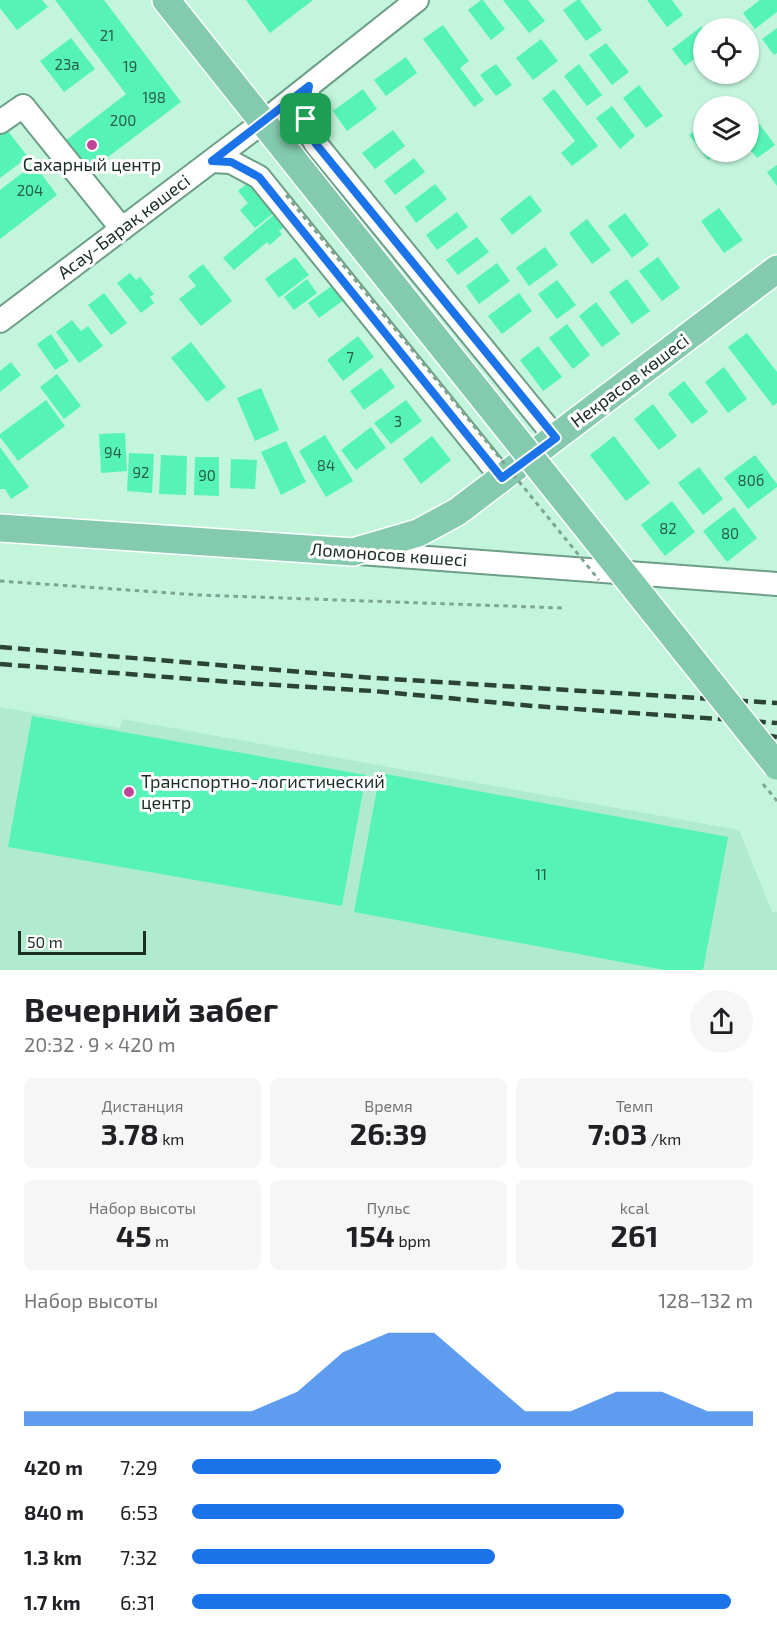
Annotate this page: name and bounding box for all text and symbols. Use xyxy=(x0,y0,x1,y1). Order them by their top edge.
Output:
map controls xyxy=(693,18,759,162)
button: locate xyxy=(693,18,759,84)
house number: 21 xyxy=(100,26,114,44)
house number: 23а xyxy=(54,55,80,73)
house number: 19 xyxy=(123,57,137,75)
house number: 198 xyxy=(142,88,166,106)
pin xyxy=(280,93,331,144)
button: layers xyxy=(693,96,759,162)
icon: arrive xyxy=(289,102,322,135)
house number: 200 xyxy=(110,111,136,129)
marker: Сахарный центр xyxy=(85,138,99,152)
place label: Сахарный центр xyxy=(23,153,161,175)
street label: Асау-Барақ көшесі xyxy=(53,169,194,283)
house number: 204 xyxy=(17,181,43,199)
street label: Некрасов көшесі xyxy=(566,329,693,432)
house number: 7 xyxy=(346,348,354,366)
house number: 3 xyxy=(394,412,402,430)
house number: 94 xyxy=(104,443,122,461)
house number: 84 xyxy=(317,456,335,474)
house number: 92 xyxy=(132,463,150,481)
house number: 90 xyxy=(198,466,216,484)
house number: 80б xyxy=(738,471,764,489)
house number: 82 xyxy=(659,519,677,537)
house number: 80 xyxy=(721,524,739,542)
street label: Ломоносов көшесі xyxy=(310,538,468,570)
place label: Транспортно-логистический центр xyxy=(141,770,385,813)
marker: Транспортно-логистический центр xyxy=(122,785,136,799)
house number: 11 xyxy=(535,865,547,883)
scale bar xyxy=(18,928,146,956)
text: 50 m xyxy=(27,932,63,951)
text: Вечерний забег xyxy=(24,989,278,1029)
button: share xyxy=(690,990,753,1053)
text: 20:32 · 9 × 420 m xyxy=(24,1032,176,1056)
text: Дистанция xyxy=(102,1096,183,1115)
text: Время xyxy=(364,1096,413,1115)
text: Темп xyxy=(616,1096,653,1115)
text: 3.78 xyxy=(101,1115,159,1151)
text: 26:39 xyxy=(350,1115,427,1151)
text: 7:03 xyxy=(588,1115,647,1151)
text: km xyxy=(159,1129,184,1148)
text: /km xyxy=(647,1129,681,1148)
text: Набор высоты xyxy=(89,1198,196,1217)
text: Пульс xyxy=(367,1198,410,1217)
text: kcal xyxy=(620,1198,649,1217)
text: 45 xyxy=(116,1217,152,1253)
text: 154 xyxy=(346,1217,395,1253)
text: 261 xyxy=(610,1217,659,1253)
text: m xyxy=(152,1231,169,1250)
text: bpm xyxy=(395,1231,431,1250)
text: Набор высоты xyxy=(24,1288,158,1312)
text: 128–132 m xyxy=(658,1288,753,1312)
text: 420 m xyxy=(24,1455,83,1479)
text: 7:29 xyxy=(120,1455,158,1479)
text: 840 m xyxy=(24,1500,84,1524)
text: 6:53 xyxy=(120,1500,158,1524)
text: 1.3 km xyxy=(24,1545,82,1569)
text: 7:32 xyxy=(120,1545,157,1569)
text: 1.7 km xyxy=(24,1590,81,1614)
text: 6:31 xyxy=(120,1590,155,1614)

